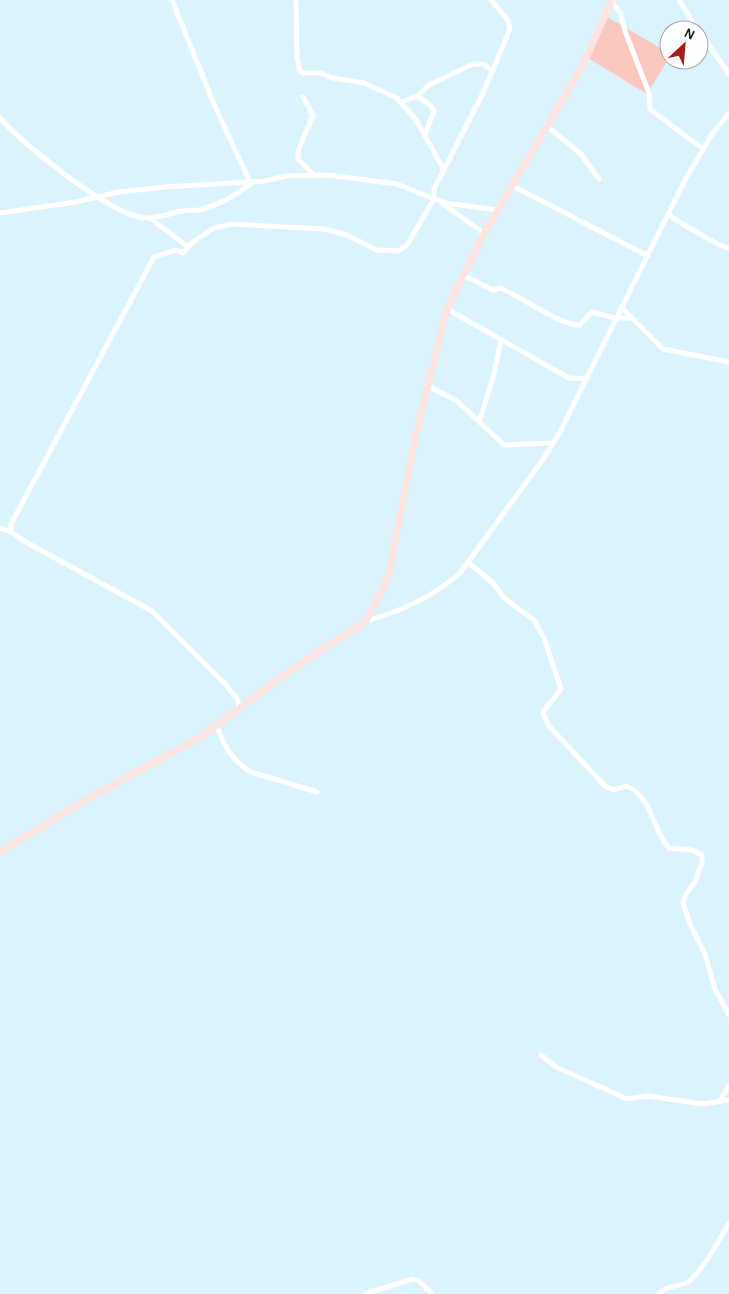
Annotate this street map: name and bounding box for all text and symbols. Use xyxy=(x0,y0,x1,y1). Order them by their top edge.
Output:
north arrow xyxy=(659,20,709,70)
text: N xyxy=(682,26,697,43)

